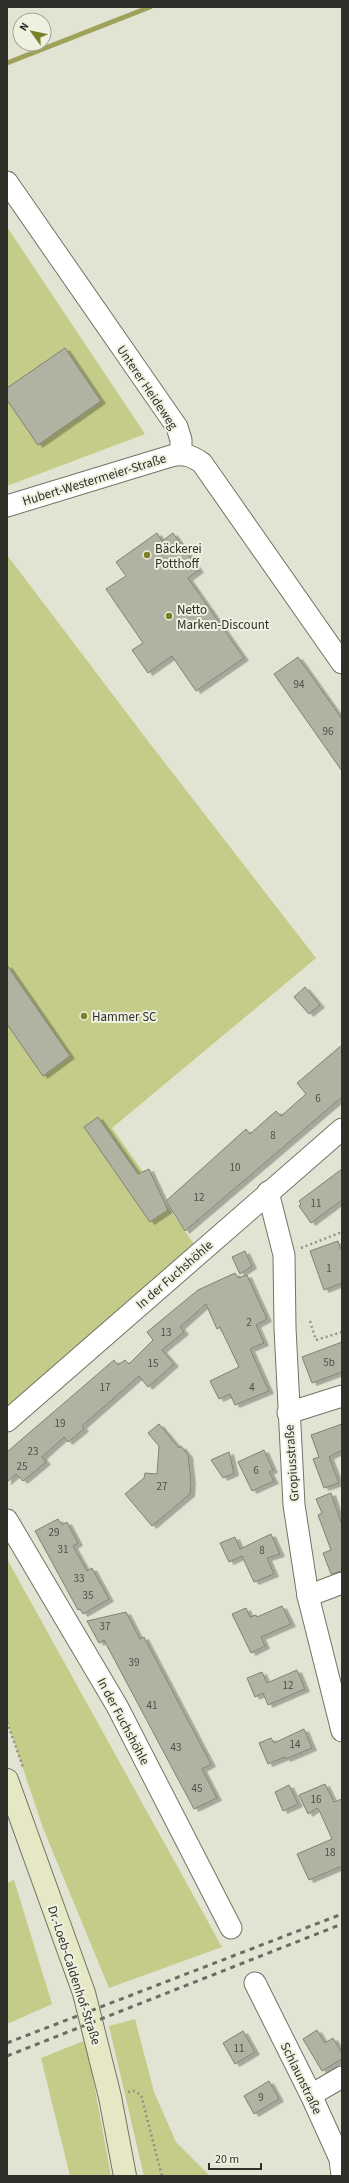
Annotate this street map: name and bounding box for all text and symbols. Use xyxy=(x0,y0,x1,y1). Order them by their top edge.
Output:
north arrow xyxy=(12,12,52,52)
text: N xyxy=(16,20,32,34)
street label: Unterer Heideweg xyxy=(112,342,182,434)
street label: Hubert-Westermeier-Straße xyxy=(20,450,168,510)
place label: Bäckerei Potthoff xyxy=(155,540,202,573)
marker: Bäckerei Potthoff xyxy=(142,550,152,560)
place label: Netto Marken-Discount xyxy=(177,601,270,634)
marker: Netto Marken-Discount xyxy=(164,611,174,621)
house number: 94 xyxy=(294,677,305,692)
house number: 96 xyxy=(323,724,334,739)
place label: Hammer SC xyxy=(92,1008,157,1026)
marker: Hammer SC xyxy=(79,1011,89,1021)
house number: 6 xyxy=(315,1091,321,1106)
house number: 8 xyxy=(270,1128,276,1143)
house number: 10 xyxy=(230,1160,240,1175)
house number: 12 xyxy=(194,1190,204,1205)
house number: 11 xyxy=(311,1196,321,1211)
street label: In der Fuchshöhle xyxy=(132,1236,217,1313)
house number: 1 xyxy=(326,1261,332,1276)
house number: 2 xyxy=(246,1315,252,1330)
house number: 13 xyxy=(161,1325,171,1340)
house number: 5b xyxy=(323,1355,335,1370)
house number: 15 xyxy=(148,1356,158,1371)
house number: 17 xyxy=(100,1380,110,1395)
house number: 4 xyxy=(249,1380,255,1395)
house number: 19 xyxy=(55,1416,65,1431)
street label: Gropiusstraße xyxy=(280,1424,304,1502)
house number: 23 xyxy=(28,1444,38,1459)
house number: 25 xyxy=(17,1459,27,1474)
house number: 6 xyxy=(253,1463,259,1478)
house number: 27 xyxy=(157,1479,167,1494)
house number: 29 xyxy=(49,1525,59,1540)
house number: 31 xyxy=(58,1542,68,1557)
house number: 8 xyxy=(259,1543,265,1558)
house number: 33 xyxy=(74,1571,84,1586)
house number: 35 xyxy=(83,1588,93,1603)
house number: 37 xyxy=(100,1619,110,1634)
house number: 39 xyxy=(129,1655,139,1670)
street label: In der Fuchshöhle xyxy=(92,1675,154,1768)
house number: 12 xyxy=(283,1678,293,1693)
house number: 41 xyxy=(147,1698,157,1713)
house number: 14 xyxy=(290,1737,301,1752)
house number: 43 xyxy=(171,1740,181,1755)
house number: 45 xyxy=(192,1781,202,1796)
house number: 16 xyxy=(311,1792,322,1807)
house number: 18 xyxy=(325,1845,336,1860)
street label: Dr.-Loeb-Caldenhof-Straße xyxy=(43,1903,105,2047)
street label: Schlaunstraße xyxy=(276,2039,326,2118)
house number: 11 xyxy=(234,2041,244,2056)
house number: 9 xyxy=(258,2090,264,2105)
scale bar xyxy=(209,2145,261,2171)
text: 20 m xyxy=(215,2151,239,2168)

